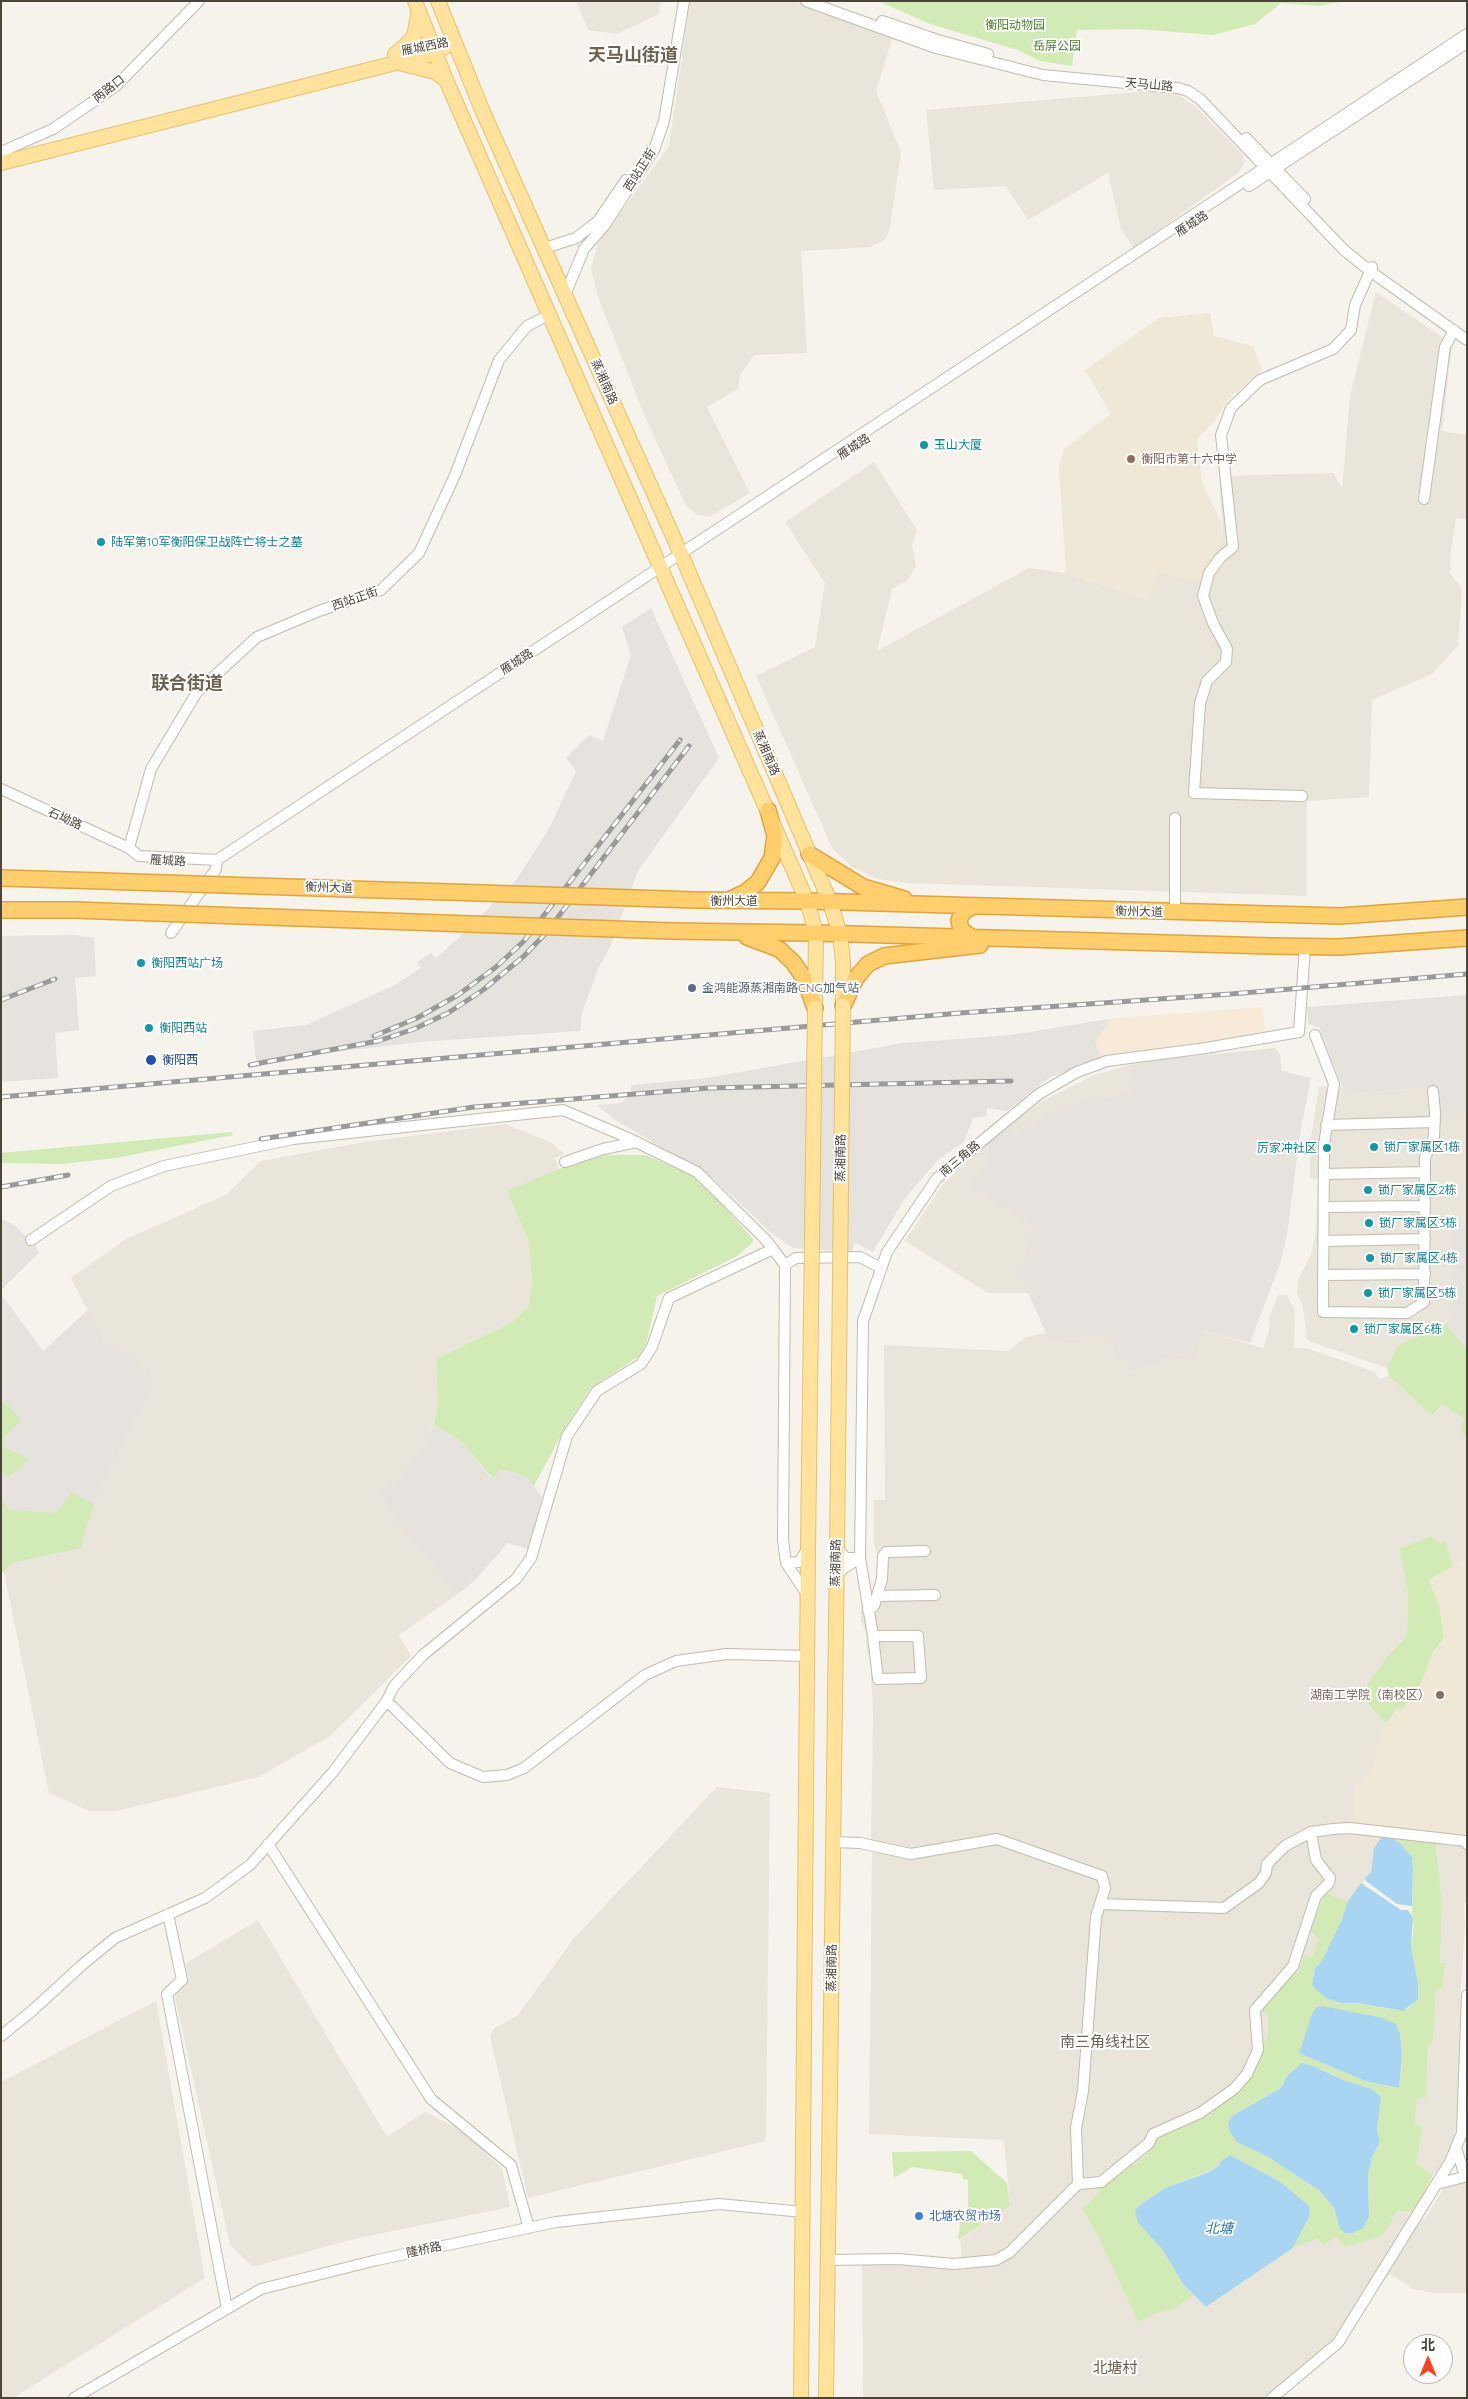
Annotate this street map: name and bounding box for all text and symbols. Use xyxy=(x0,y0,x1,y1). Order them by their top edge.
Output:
park label: 衡阳动物园 xyxy=(985,18,1045,32)
street label: 雁城西路 xyxy=(400,35,450,59)
park label: 岳屏公园 xyxy=(1033,39,1081,53)
district label: 天马山街道 xyxy=(588,45,678,67)
street label: 两路口 xyxy=(90,72,128,106)
street label: 天马山路 xyxy=(1124,76,1174,94)
street label: 西站正街 xyxy=(621,146,659,194)
street label: 雁城路 xyxy=(1173,208,1211,240)
street label: 蒸湘南路 xyxy=(588,357,620,407)
street label: 雁城路 xyxy=(835,431,873,463)
place label: 玉山大厦 xyxy=(934,438,982,452)
marker: 玉山大厦 xyxy=(918,439,930,451)
place label: 衡阳市第十六中学 xyxy=(1141,452,1237,466)
marker: 衡阳市第十六中学 xyxy=(1125,453,1137,465)
place label: 陆军第10军衡阳保卫战阵亡将士之墓 xyxy=(111,535,303,549)
marker: 陆军第10军衡阳保卫战阵亡将士之墓 xyxy=(95,536,107,548)
street label: 西站正街 xyxy=(330,584,380,614)
street label: 雁城路 xyxy=(498,646,536,678)
district label: 联合街道 xyxy=(151,673,223,695)
street label: 蒸湘南路 xyxy=(750,728,782,778)
street label: 石坳路 xyxy=(46,805,84,833)
street label: 雁城路 xyxy=(150,853,186,869)
street label: 衡州大道 xyxy=(305,880,353,896)
street label: 衡州大道 xyxy=(710,894,758,908)
street label: 衡州大道 xyxy=(1115,904,1163,920)
place label: 衡阳西站广场 xyxy=(151,956,223,970)
marker: 衡阳西站广场 xyxy=(135,957,147,969)
place label: 金鸿能源蒸湘南路CNG加气站 xyxy=(702,981,859,995)
marker: 金鸿能源蒸湘南路CNG加气站 xyxy=(686,982,698,994)
place label: 衡阳西站 xyxy=(159,1021,207,1035)
marker: 衡阳西站 xyxy=(143,1022,155,1034)
marker: 衡阳西 xyxy=(144,1053,158,1067)
place label: 衡阳西 xyxy=(162,1053,198,1067)
street label: 蒸湘南路 xyxy=(833,1134,849,1182)
street label: 南三角路 xyxy=(937,1138,983,1180)
place label: 锁厂家属区1栋 xyxy=(1384,1140,1460,1154)
place label: 厉家冲社区 xyxy=(1257,1141,1317,1155)
marker: 锁厂家属区1栋 xyxy=(1368,1141,1380,1153)
marker: 厉家冲社区 xyxy=(1321,1142,1333,1154)
place label: 锁厂家属区2栋 xyxy=(1378,1183,1457,1197)
marker: 锁厂家属区2栋 xyxy=(1362,1184,1374,1196)
place label: 锁厂家属区3栋 xyxy=(1379,1216,1457,1230)
marker: 锁厂家属区3栋 xyxy=(1363,1217,1375,1229)
place label: 锁厂家属区4栋 xyxy=(1380,1251,1458,1265)
marker: 锁厂家属区4栋 xyxy=(1364,1252,1376,1264)
place label: 锁厂家属区5栋 xyxy=(1378,1286,1457,1300)
marker: 锁厂家属区5栋 xyxy=(1362,1287,1374,1299)
place label: 锁厂家属区6栋 xyxy=(1364,1322,1442,1336)
marker: 锁厂家属区6栋 xyxy=(1348,1323,1360,1335)
street label: 蒸湘南路 xyxy=(828,1539,844,1587)
place label: 湖南工学院（南校区） xyxy=(1310,1688,1430,1702)
marker: 湖南工学院（南校区） xyxy=(1434,1689,1446,1701)
street label: 蒸湘南路 xyxy=(824,1944,840,1992)
district label: 南三角线社区 xyxy=(1060,2033,1150,2051)
place label: 北塘农贸市场 xyxy=(929,2209,1001,2223)
marker: 北塘农贸市场 xyxy=(913,2210,925,2222)
water label: 北塘 xyxy=(1205,2221,1233,2237)
street label: 隆桥路 xyxy=(405,2239,443,2261)
north arrow xyxy=(1403,2334,1453,2384)
text: 北 xyxy=(1421,2336,1435,2354)
district label: 北塘村 xyxy=(1093,2359,1137,2377)

